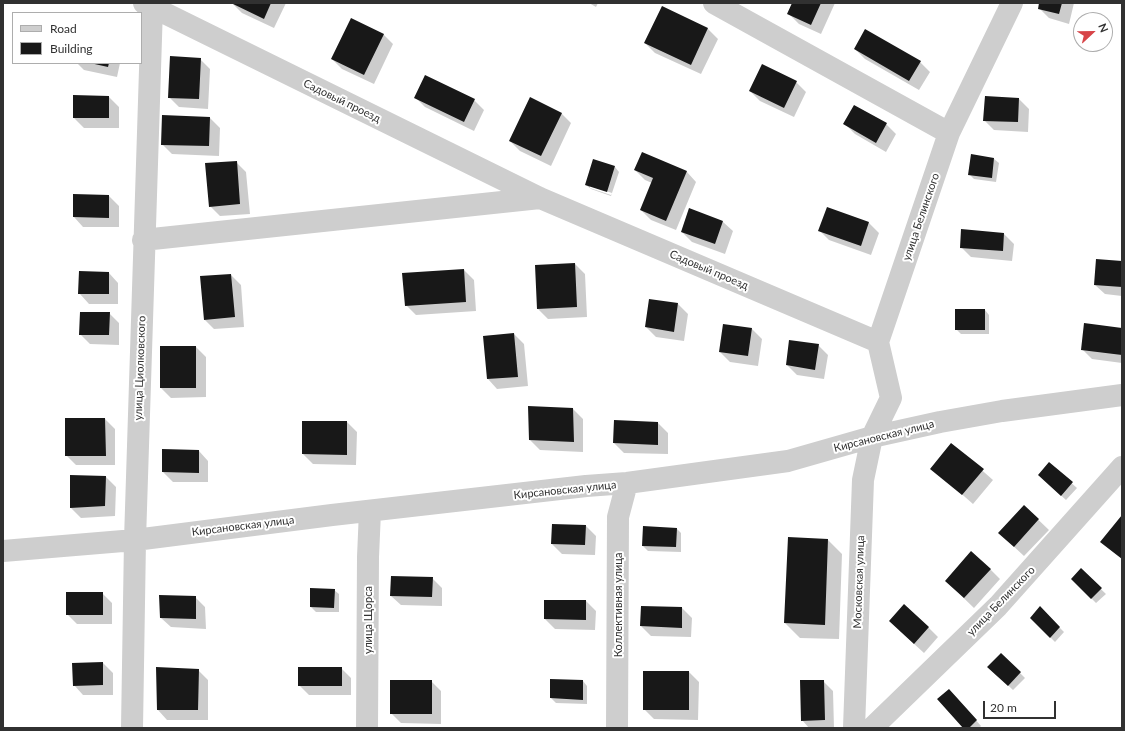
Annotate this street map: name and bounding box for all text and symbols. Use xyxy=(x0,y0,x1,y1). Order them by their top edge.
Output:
legend xyxy=(12,12,142,64)
north arrow xyxy=(1073,12,1113,52)
text: Road xyxy=(50,21,77,36)
text: N xyxy=(1096,21,1111,34)
text: Building xyxy=(50,41,93,56)
street label: Садовый проезд xyxy=(301,77,383,125)
street label: улица Белинского xyxy=(900,171,942,263)
street label: Садовый проезд xyxy=(668,247,750,293)
street label: улица Циолковского xyxy=(132,315,148,421)
street label: Кирсановская улица xyxy=(832,417,936,455)
street label: Кирсановская улица xyxy=(513,478,617,502)
street label: Кирсановская улица xyxy=(191,513,295,539)
street label: Московская улица xyxy=(851,535,867,629)
street label: Коллективная улица xyxy=(611,553,625,657)
street label: улица Белинского xyxy=(964,563,1038,639)
street label: улица Щорса xyxy=(361,586,375,654)
scale bar xyxy=(985,693,1058,719)
text: 20 m xyxy=(990,700,1017,715)

